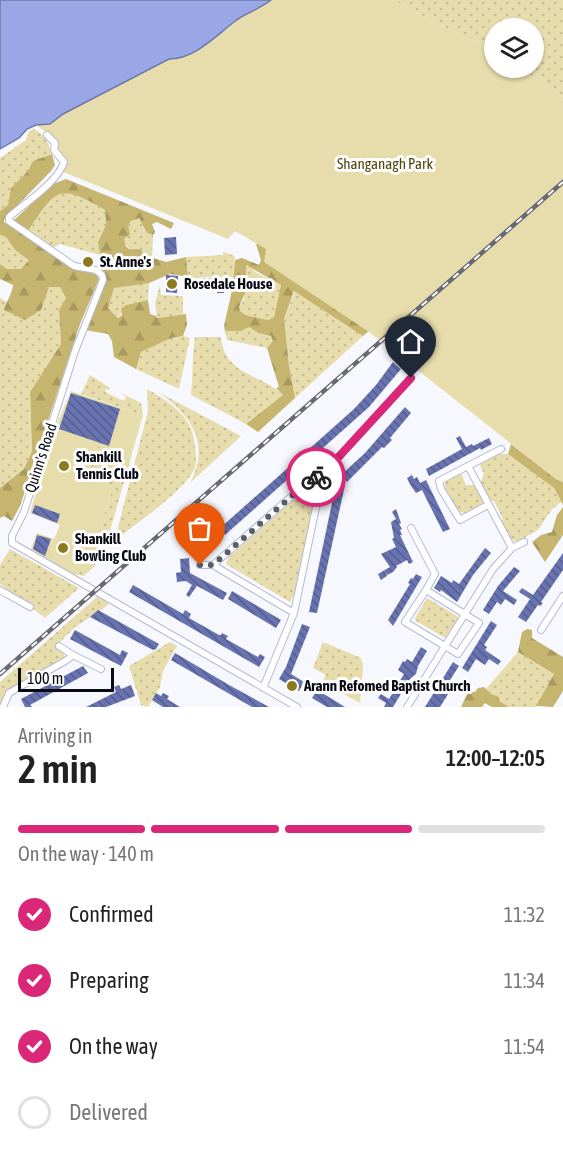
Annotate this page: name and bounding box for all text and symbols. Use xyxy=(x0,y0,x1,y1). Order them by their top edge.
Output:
map controls xyxy=(484,18,544,78)
button: layers xyxy=(484,18,544,78)
park label: Shanganagh Park xyxy=(337,155,433,172)
place label: St. Anne's xyxy=(100,253,152,270)
marker: St. Anne's xyxy=(81,255,95,269)
place label: Rosedale House xyxy=(184,275,273,292)
marker: Rosedale House xyxy=(165,277,179,291)
pin xyxy=(385,316,436,378)
icon: home xyxy=(394,325,427,358)
street label: Quinn's Road xyxy=(21,421,60,495)
courier xyxy=(286,447,346,507)
place label: Shankill Tennis Club xyxy=(76,448,139,482)
marker: Shankill Tennis Club xyxy=(57,459,71,473)
icon: bike xyxy=(300,461,333,494)
pin xyxy=(174,503,225,565)
icon: bag xyxy=(183,512,216,545)
place label: Shankill Bowling Club xyxy=(75,530,146,564)
marker: Shankill Bowling Club xyxy=(56,541,70,555)
scale bar xyxy=(18,665,114,692)
text: 100 m xyxy=(27,669,63,687)
place label: Arann Refomed Baptist Church xyxy=(303,677,470,694)
marker: Arann Refomed Baptist Church xyxy=(285,679,299,693)
text: Arriving in xyxy=(18,724,92,747)
text: 12:00–12:05 xyxy=(446,745,545,771)
text: 2 min xyxy=(18,747,98,791)
text: On the way · 140 m xyxy=(18,842,154,865)
icon: check xyxy=(18,898,51,931)
text: Confirmed xyxy=(69,901,154,927)
text: 11:32 xyxy=(504,903,545,926)
icon: check xyxy=(18,964,51,997)
text: Preparing xyxy=(69,967,149,993)
text: 11:34 xyxy=(504,969,545,992)
icon: check xyxy=(18,1030,51,1063)
text: On the way xyxy=(69,1033,158,1059)
text: 11:54 xyxy=(504,1035,545,1058)
text: Delivered xyxy=(69,1099,148,1125)

